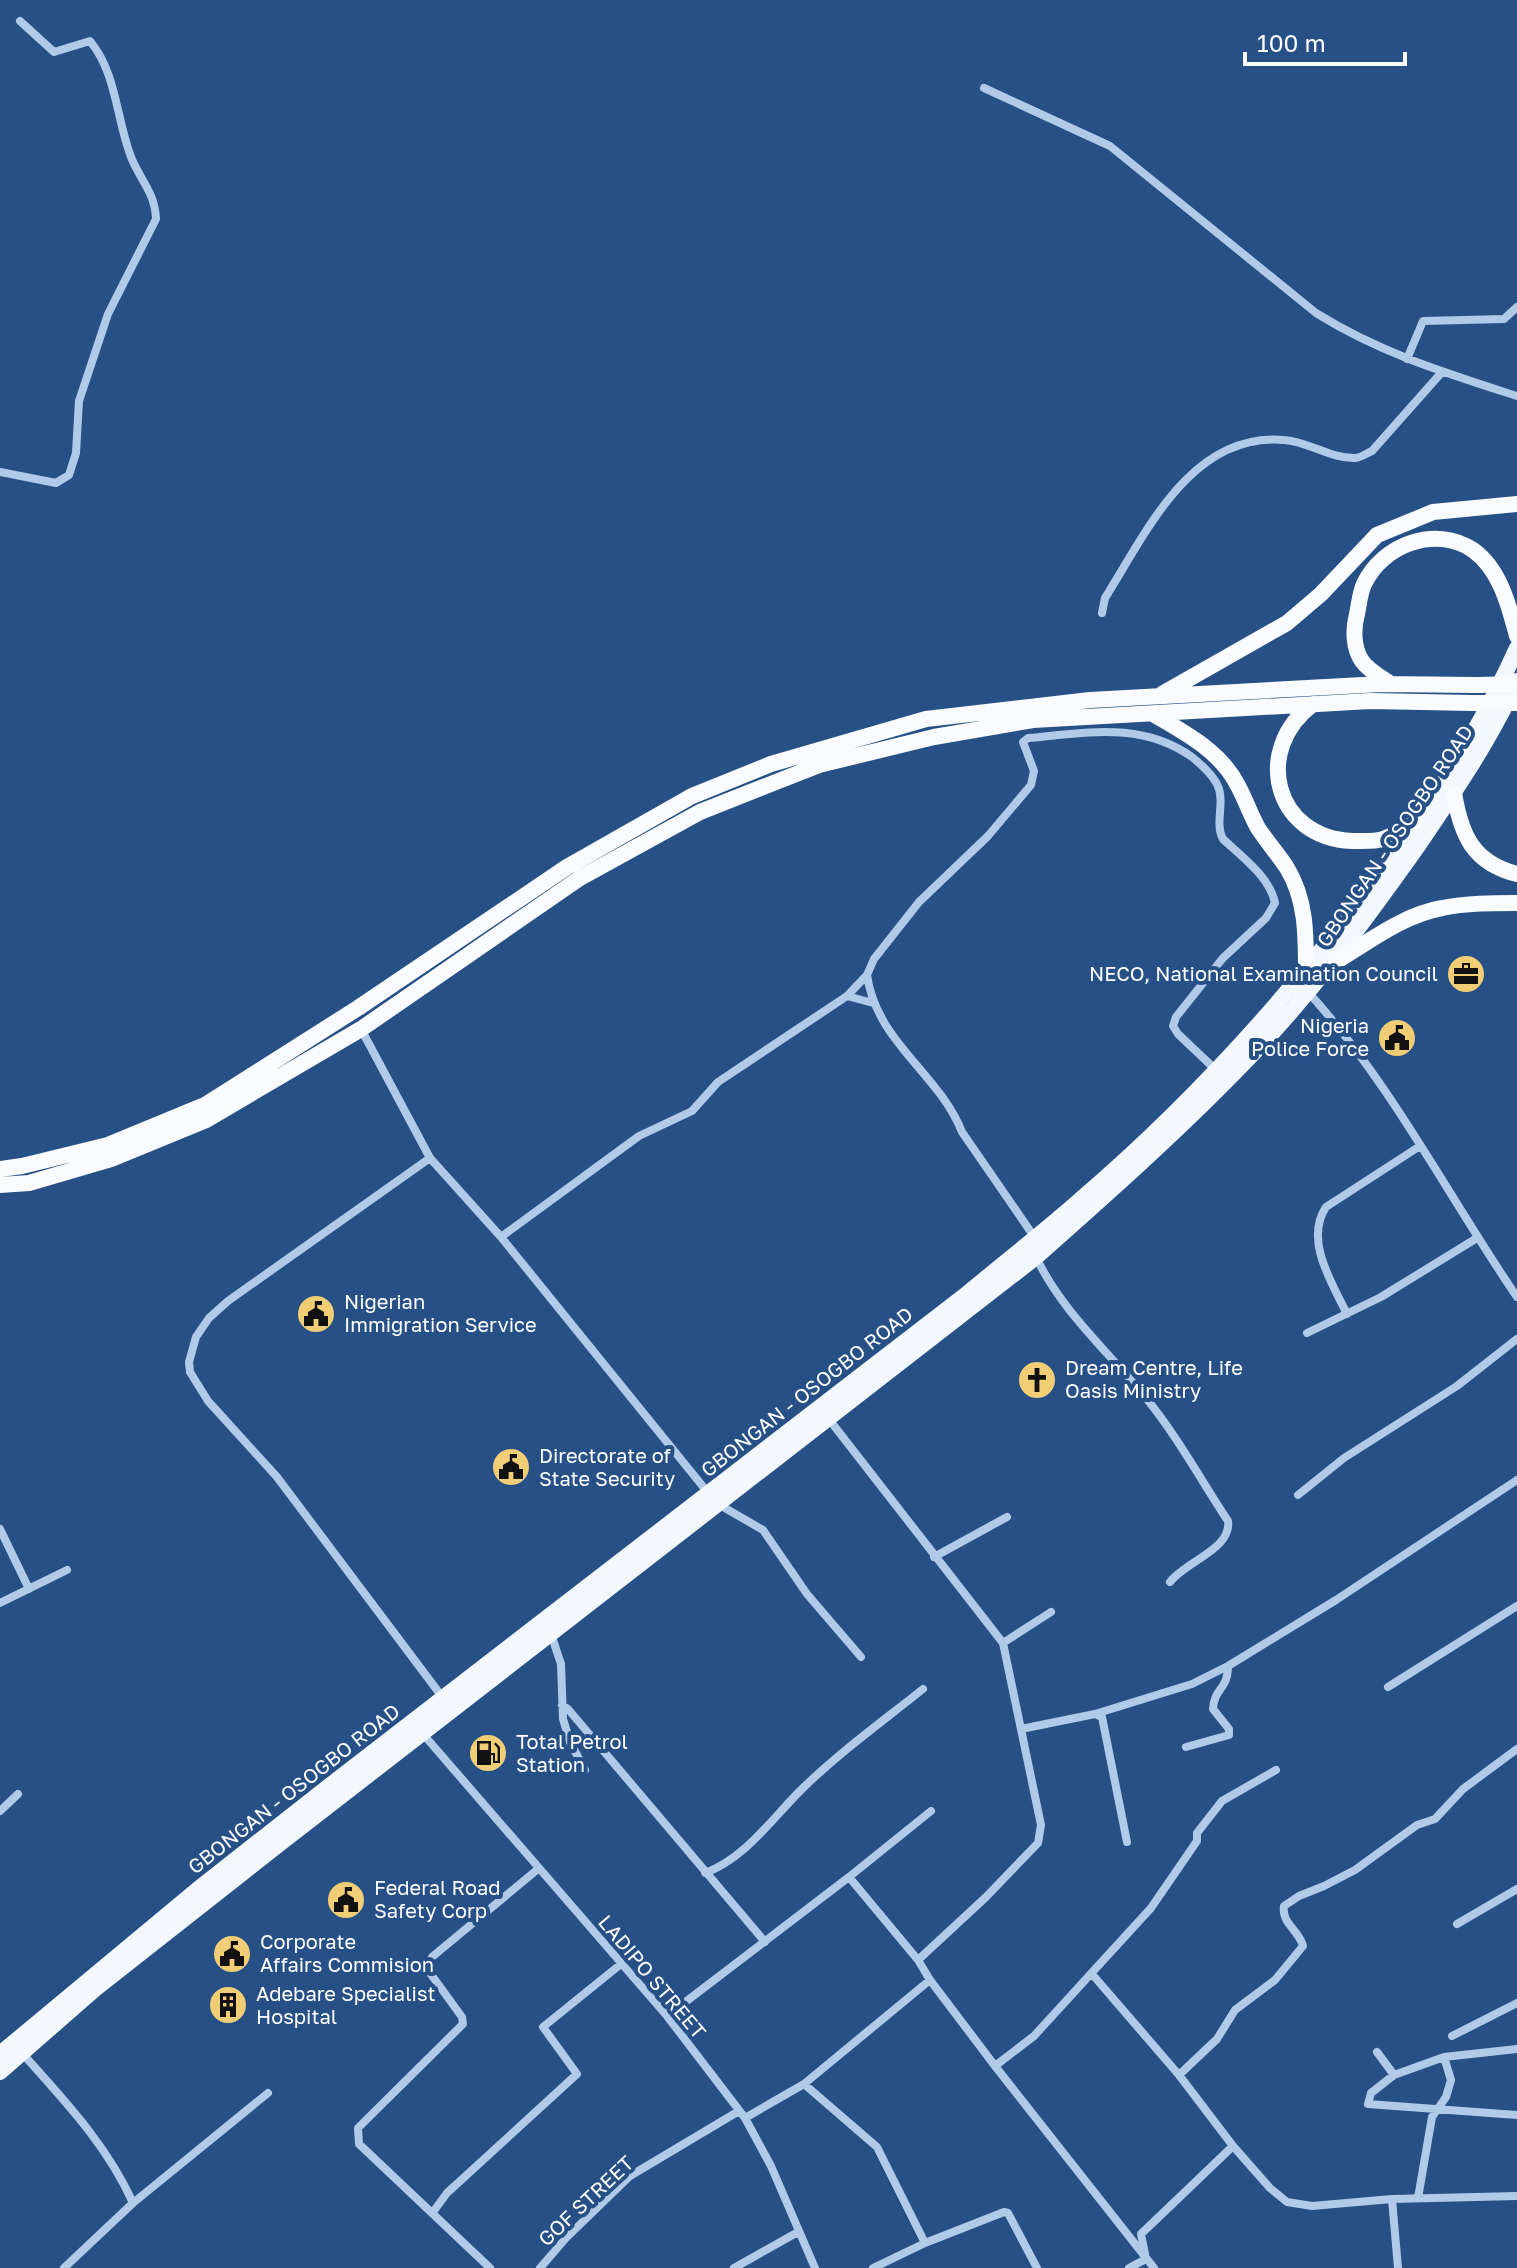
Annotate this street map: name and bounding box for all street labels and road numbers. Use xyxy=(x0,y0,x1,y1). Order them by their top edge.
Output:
street label: GBONGAN - OSOGBO ROAD xyxy=(1311,720,1477,951)
street label: GBONGAN - OSOGBO ROAD xyxy=(696,1301,917,1481)
street label: GBONGAN - OSOGBO ROAD xyxy=(183,1698,404,1878)
street label: LADIPO STREET xyxy=(594,1910,712,2043)
street label: GOF STREET xyxy=(533,2150,638,2250)

